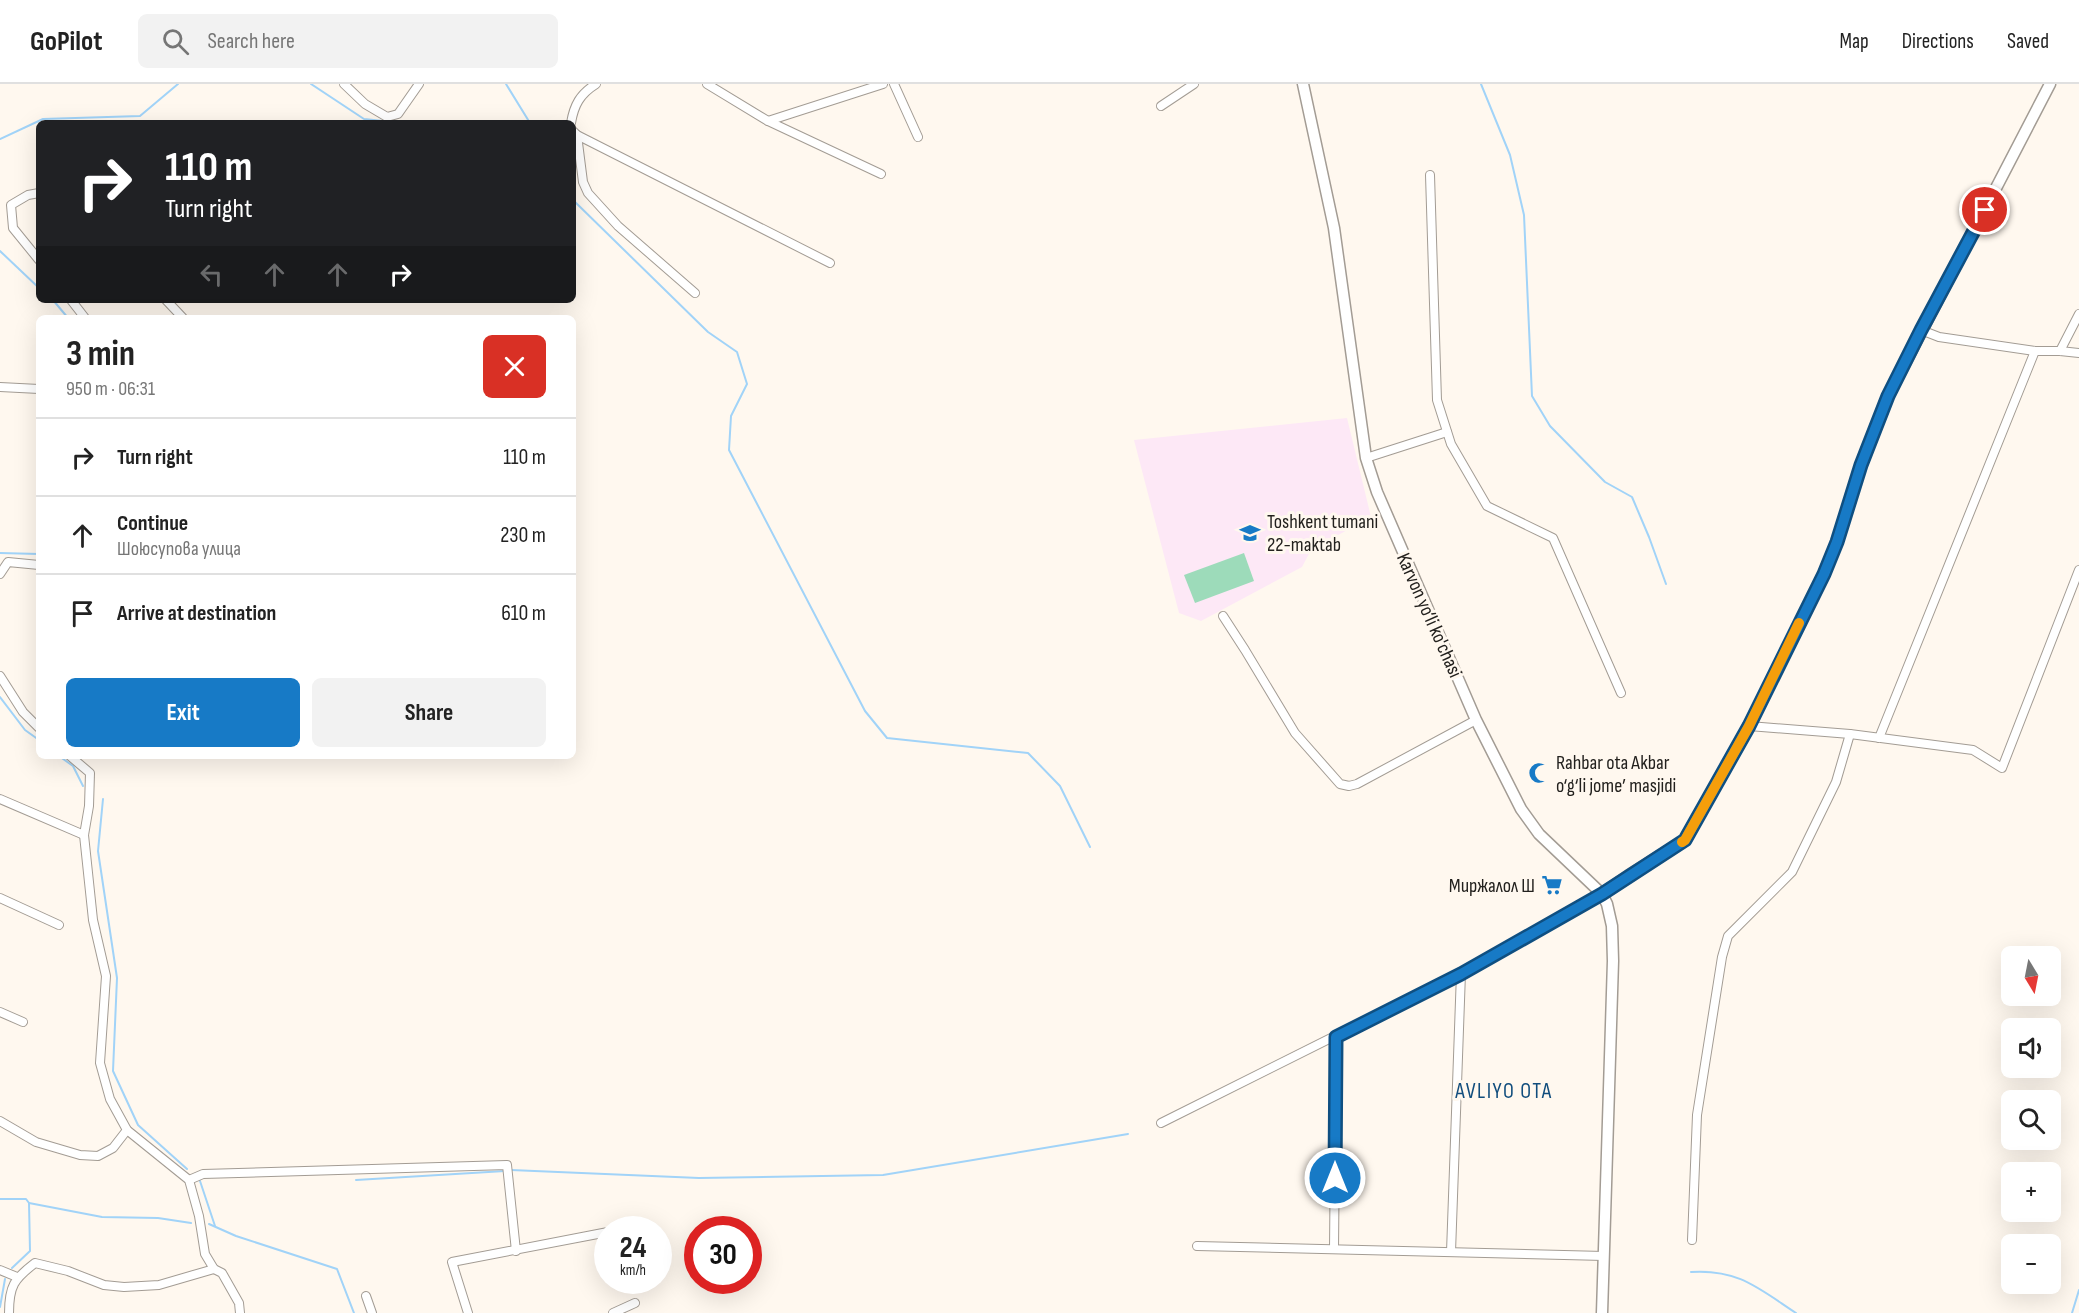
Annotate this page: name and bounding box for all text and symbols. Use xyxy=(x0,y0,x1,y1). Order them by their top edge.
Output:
search box xyxy=(138,14,558,68)
text: GoPilot xyxy=(30,25,102,58)
icon: search xyxy=(159,25,192,58)
text: Search here xyxy=(207,28,295,55)
text: Map xyxy=(1839,29,1869,54)
text: Directions xyxy=(1902,29,1974,54)
text: Saved xyxy=(2007,29,2049,54)
text: 110 m xyxy=(165,142,252,193)
icon: right xyxy=(66,144,144,222)
pin xyxy=(1959,184,2010,235)
text: Turn right xyxy=(165,193,252,225)
icon: arrive xyxy=(1968,193,2001,226)
icon: left xyxy=(195,258,228,291)
icon: ahead xyxy=(258,258,291,291)
icon: ahead xyxy=(321,258,354,291)
icon: right xyxy=(384,258,417,291)
text: 3 min xyxy=(66,333,135,376)
button: close xyxy=(483,335,546,398)
text: 950 m · 06:31 xyxy=(66,377,155,401)
icon: right xyxy=(66,441,99,474)
text: Turn right xyxy=(117,444,193,471)
text: 110 m xyxy=(503,444,546,471)
text: Continue xyxy=(117,510,188,537)
place label: Toshkent tumani 22-maktab xyxy=(1267,510,1378,557)
icon: ahead xyxy=(66,519,99,552)
school or university icon: Toshkent tumani 22-maktab xyxy=(1238,521,1262,545)
text: 230 m xyxy=(500,522,546,549)
text: Шоюсупова улица xyxy=(117,537,241,561)
street label: Karvon yo‘li ko'chasi xyxy=(1391,549,1467,681)
icon: arrive xyxy=(66,597,99,630)
text: Arrive at destination xyxy=(117,600,276,627)
text: 610 m xyxy=(501,600,546,627)
button: Exit xyxy=(66,678,300,747)
button: Share xyxy=(312,678,546,747)
place label: Rahbar ota Akbar o‘g‘li jome’ masjidi xyxy=(1556,751,1676,798)
mosque icon: Rahbar ota Akbar o‘g‘li jome’ masjidi xyxy=(1527,761,1551,785)
supermarket icon: Миржалол Ш xyxy=(1540,873,1564,897)
place label: Миржалол Ш xyxy=(1449,874,1535,898)
north arrow xyxy=(2001,946,2061,1006)
map controls xyxy=(2001,946,2061,1294)
button: sound xyxy=(2001,1018,2061,1078)
district label: AVLIYO OTA xyxy=(1454,1078,1553,1105)
button: search xyxy=(2001,1090,2061,1150)
position arrow xyxy=(1303,1146,1367,1210)
button: + xyxy=(2001,1162,2061,1222)
speed limit sign: 30 xyxy=(684,1216,762,1294)
text: 24 xyxy=(620,1230,646,1266)
button: − xyxy=(2001,1234,2061,1294)
text: km/h xyxy=(620,1261,646,1280)

